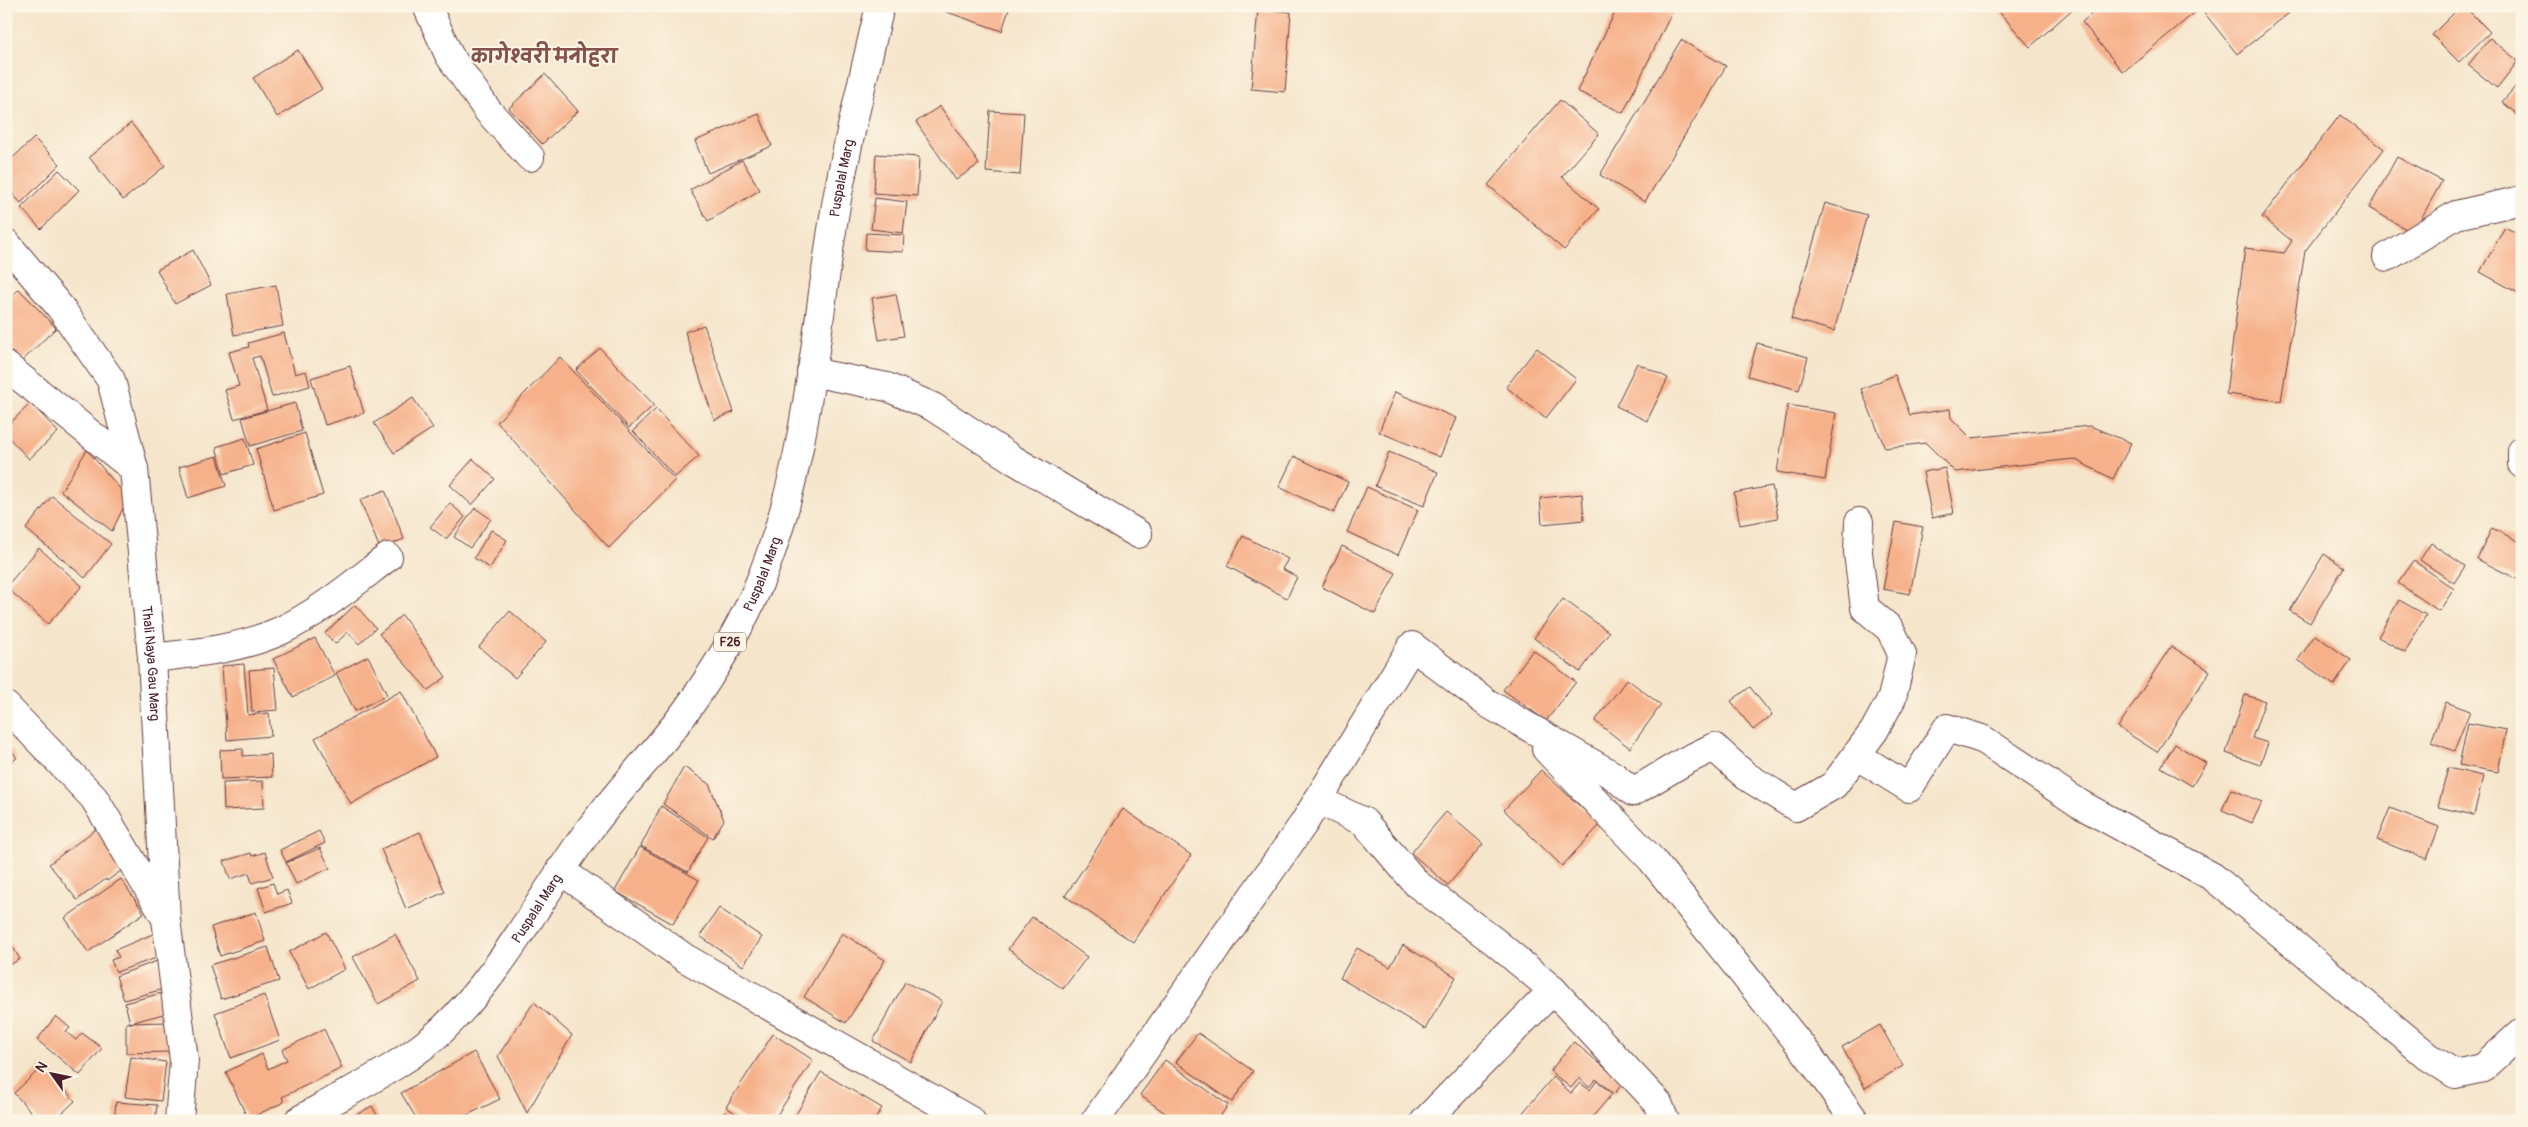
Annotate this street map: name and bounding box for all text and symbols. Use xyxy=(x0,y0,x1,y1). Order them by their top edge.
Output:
district label: कागेश्वरी मनोहरा xyxy=(471,41,620,69)
street label: Puspalal Marg xyxy=(826,138,857,218)
street label: Puspalal Marg xyxy=(739,535,784,614)
street label: Thali Naya Gau Marg xyxy=(139,605,164,722)
road number: F26 xyxy=(714,632,746,652)
street label: Puspalal Marg xyxy=(508,871,565,946)
north arrow xyxy=(28,1050,78,1100)
text: N xyxy=(32,1059,51,1076)

